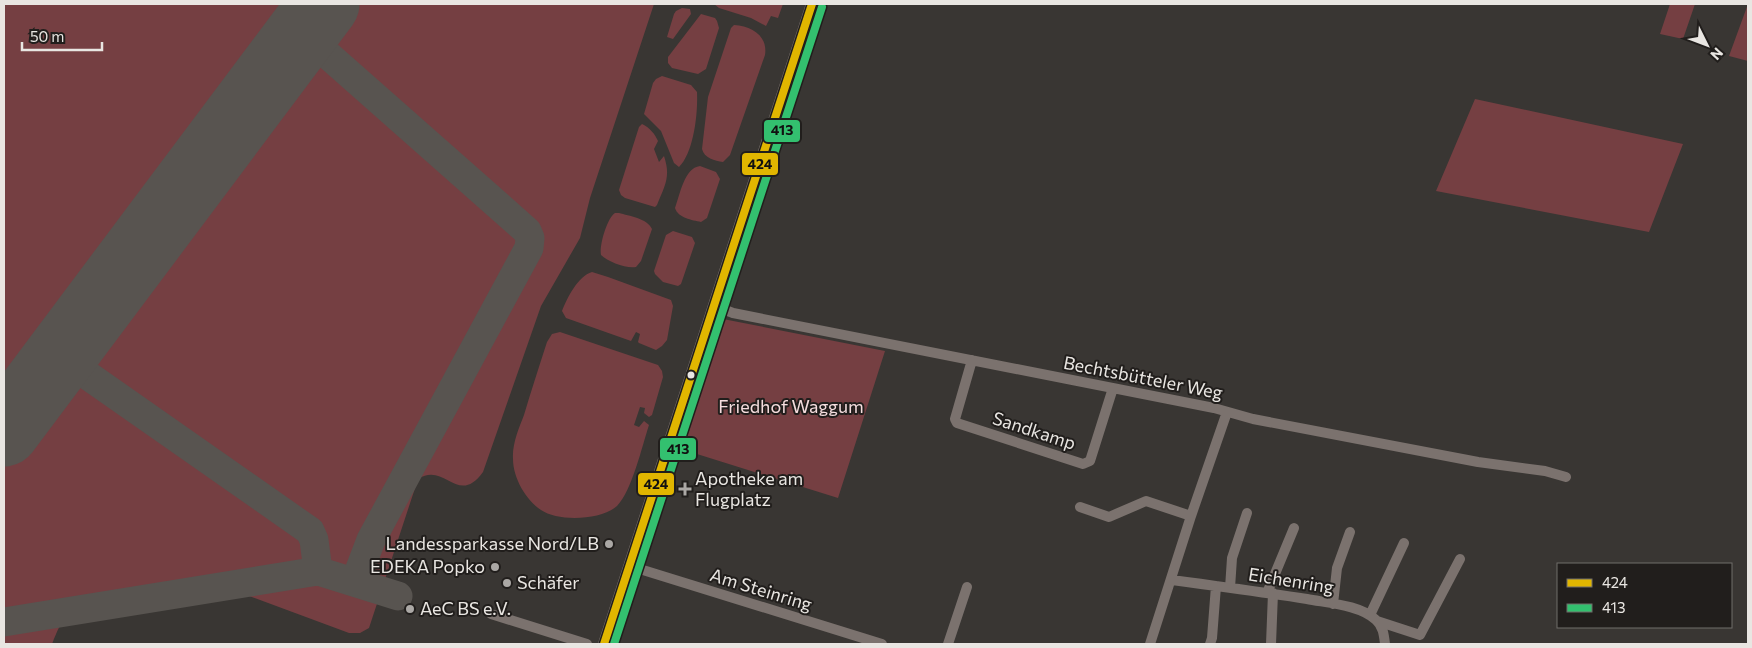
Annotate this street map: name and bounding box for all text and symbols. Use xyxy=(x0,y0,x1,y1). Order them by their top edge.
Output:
scale bar xyxy=(22,20,102,52)
north arrow xyxy=(1682,20,1732,70)
text: 50 m xyxy=(30,27,64,45)
text: N xyxy=(1707,44,1727,64)
line badge: 413 xyxy=(763,119,801,143)
text: 413 xyxy=(771,121,793,138)
line badge: 424 xyxy=(741,152,779,176)
text: 424 xyxy=(748,155,773,172)
street label: Bechtsbütteler Weg xyxy=(1062,351,1225,403)
unlabelled marker xyxy=(686,370,696,380)
park label: Friedhof Waggum xyxy=(718,395,864,417)
street label: Sandkamp xyxy=(990,406,1079,454)
line badge: 413 xyxy=(659,437,697,461)
text: 413 xyxy=(667,440,689,457)
place label: Apotheke am Flugplatz xyxy=(695,467,803,510)
line badge: 424 xyxy=(637,472,675,496)
text: 424 xyxy=(644,475,669,492)
marker: Apotheke am Flugplatz xyxy=(679,483,691,495)
place label: Landessparkasse Nord/LB xyxy=(385,532,599,554)
marker: Landessparkasse Nord/LB xyxy=(603,538,615,550)
place label: EDEKA Popko xyxy=(370,555,485,577)
marker: EDEKA Popko xyxy=(489,561,501,573)
street label: Eichenring xyxy=(1247,562,1336,598)
street label: Am Steinring xyxy=(708,563,815,615)
legend xyxy=(1557,563,1732,628)
place label: Schäfer xyxy=(517,571,579,593)
text: 424 xyxy=(1602,573,1628,591)
marker: Schäfer xyxy=(501,577,513,589)
place label: AeC BS e.V. xyxy=(420,597,511,619)
text: 413 xyxy=(1602,598,1626,616)
marker: AeC BS e.V. xyxy=(404,603,416,615)

